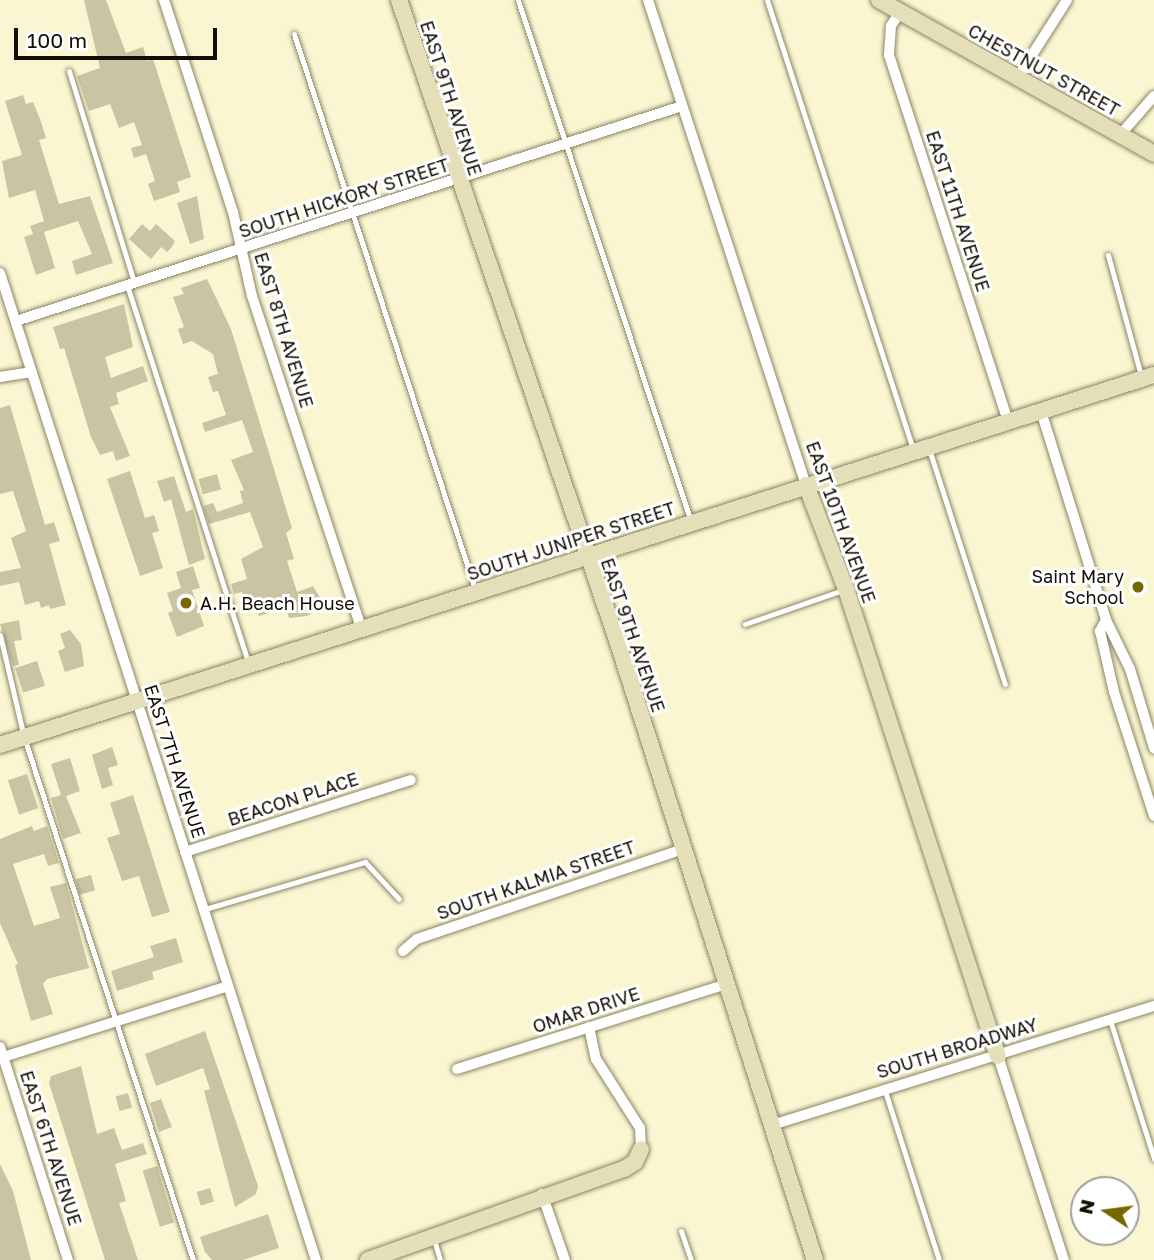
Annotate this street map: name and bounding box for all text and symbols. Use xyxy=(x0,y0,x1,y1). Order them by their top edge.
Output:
scale bar xyxy=(18,14,220,58)
street label: EAST 9TH AVENUE xyxy=(416,18,486,178)
street label: CHESTNUT STREET xyxy=(964,19,1124,121)
text: 100 m xyxy=(27,27,87,53)
street label: EAST 11TH AVENUE xyxy=(922,128,994,294)
street label: SOUTH HICKORY STREET xyxy=(236,154,452,242)
street label: EAST 8TH AVENUE xyxy=(250,250,318,410)
street label: EAST 10TH AVENUE xyxy=(802,438,880,606)
street label: SOUTH JUNIPER STREET xyxy=(464,497,678,585)
street label: EAST 9TH AVENUE xyxy=(597,555,669,715)
place label: Saint Mary School xyxy=(1032,566,1124,608)
marker: Saint Mary School xyxy=(1130,579,1146,595)
place label: A.H. Beach House xyxy=(200,592,355,614)
marker: A.H. Beach House xyxy=(178,595,194,611)
street label: EAST 7TH AVENUE xyxy=(140,682,210,840)
street label: BEACON PLACE xyxy=(225,768,361,830)
street label: SOUTH KALMIA STREET xyxy=(434,836,638,924)
street label: OMAR DRIVE xyxy=(530,983,642,1037)
street label: SOUTH BROADWAY xyxy=(874,1013,1040,1083)
street label: EAST 6TH AVENUE xyxy=(16,1068,86,1228)
north arrow xyxy=(1070,1176,1140,1246)
text: N xyxy=(1073,1197,1099,1216)

